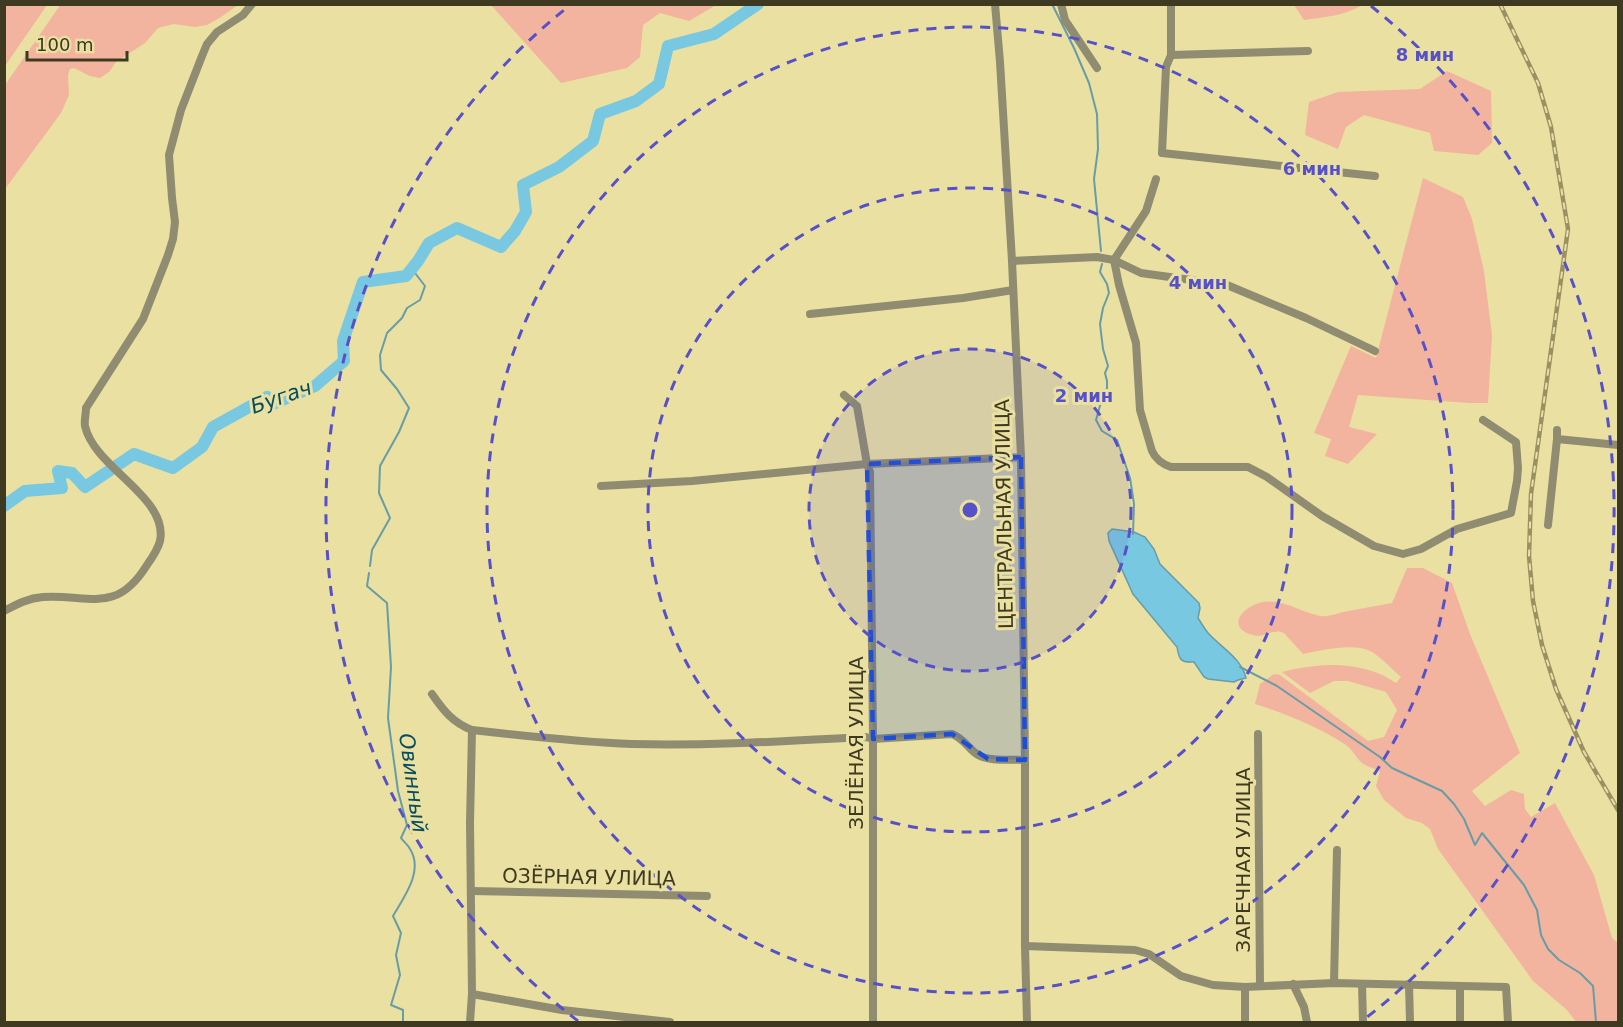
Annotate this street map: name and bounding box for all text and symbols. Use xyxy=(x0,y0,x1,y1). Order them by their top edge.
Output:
scale bar xyxy=(27,24,128,62)
text: 100 m xyxy=(36,34,94,55)
text: 8 мин xyxy=(1396,44,1454,65)
text: 6 мин xyxy=(1283,158,1341,179)
text: 4 мин xyxy=(1169,272,1227,293)
water label: Бугач xyxy=(247,375,315,419)
text: 2 мин xyxy=(1055,385,1113,406)
street label: ЦЕНТРАЛЬНАЯ УЛИЦА xyxy=(990,398,1018,629)
centre of rings xyxy=(960,500,980,520)
street label: ЗЕЛЁНАЯ УЛИЦА xyxy=(844,656,868,830)
water label: Овинный xyxy=(394,732,432,834)
street label: ЗАРЕЧНАЯ УЛИЦА xyxy=(1231,767,1255,953)
street label: ОЗЁРНАЯ УЛИЦА xyxy=(502,863,676,891)

